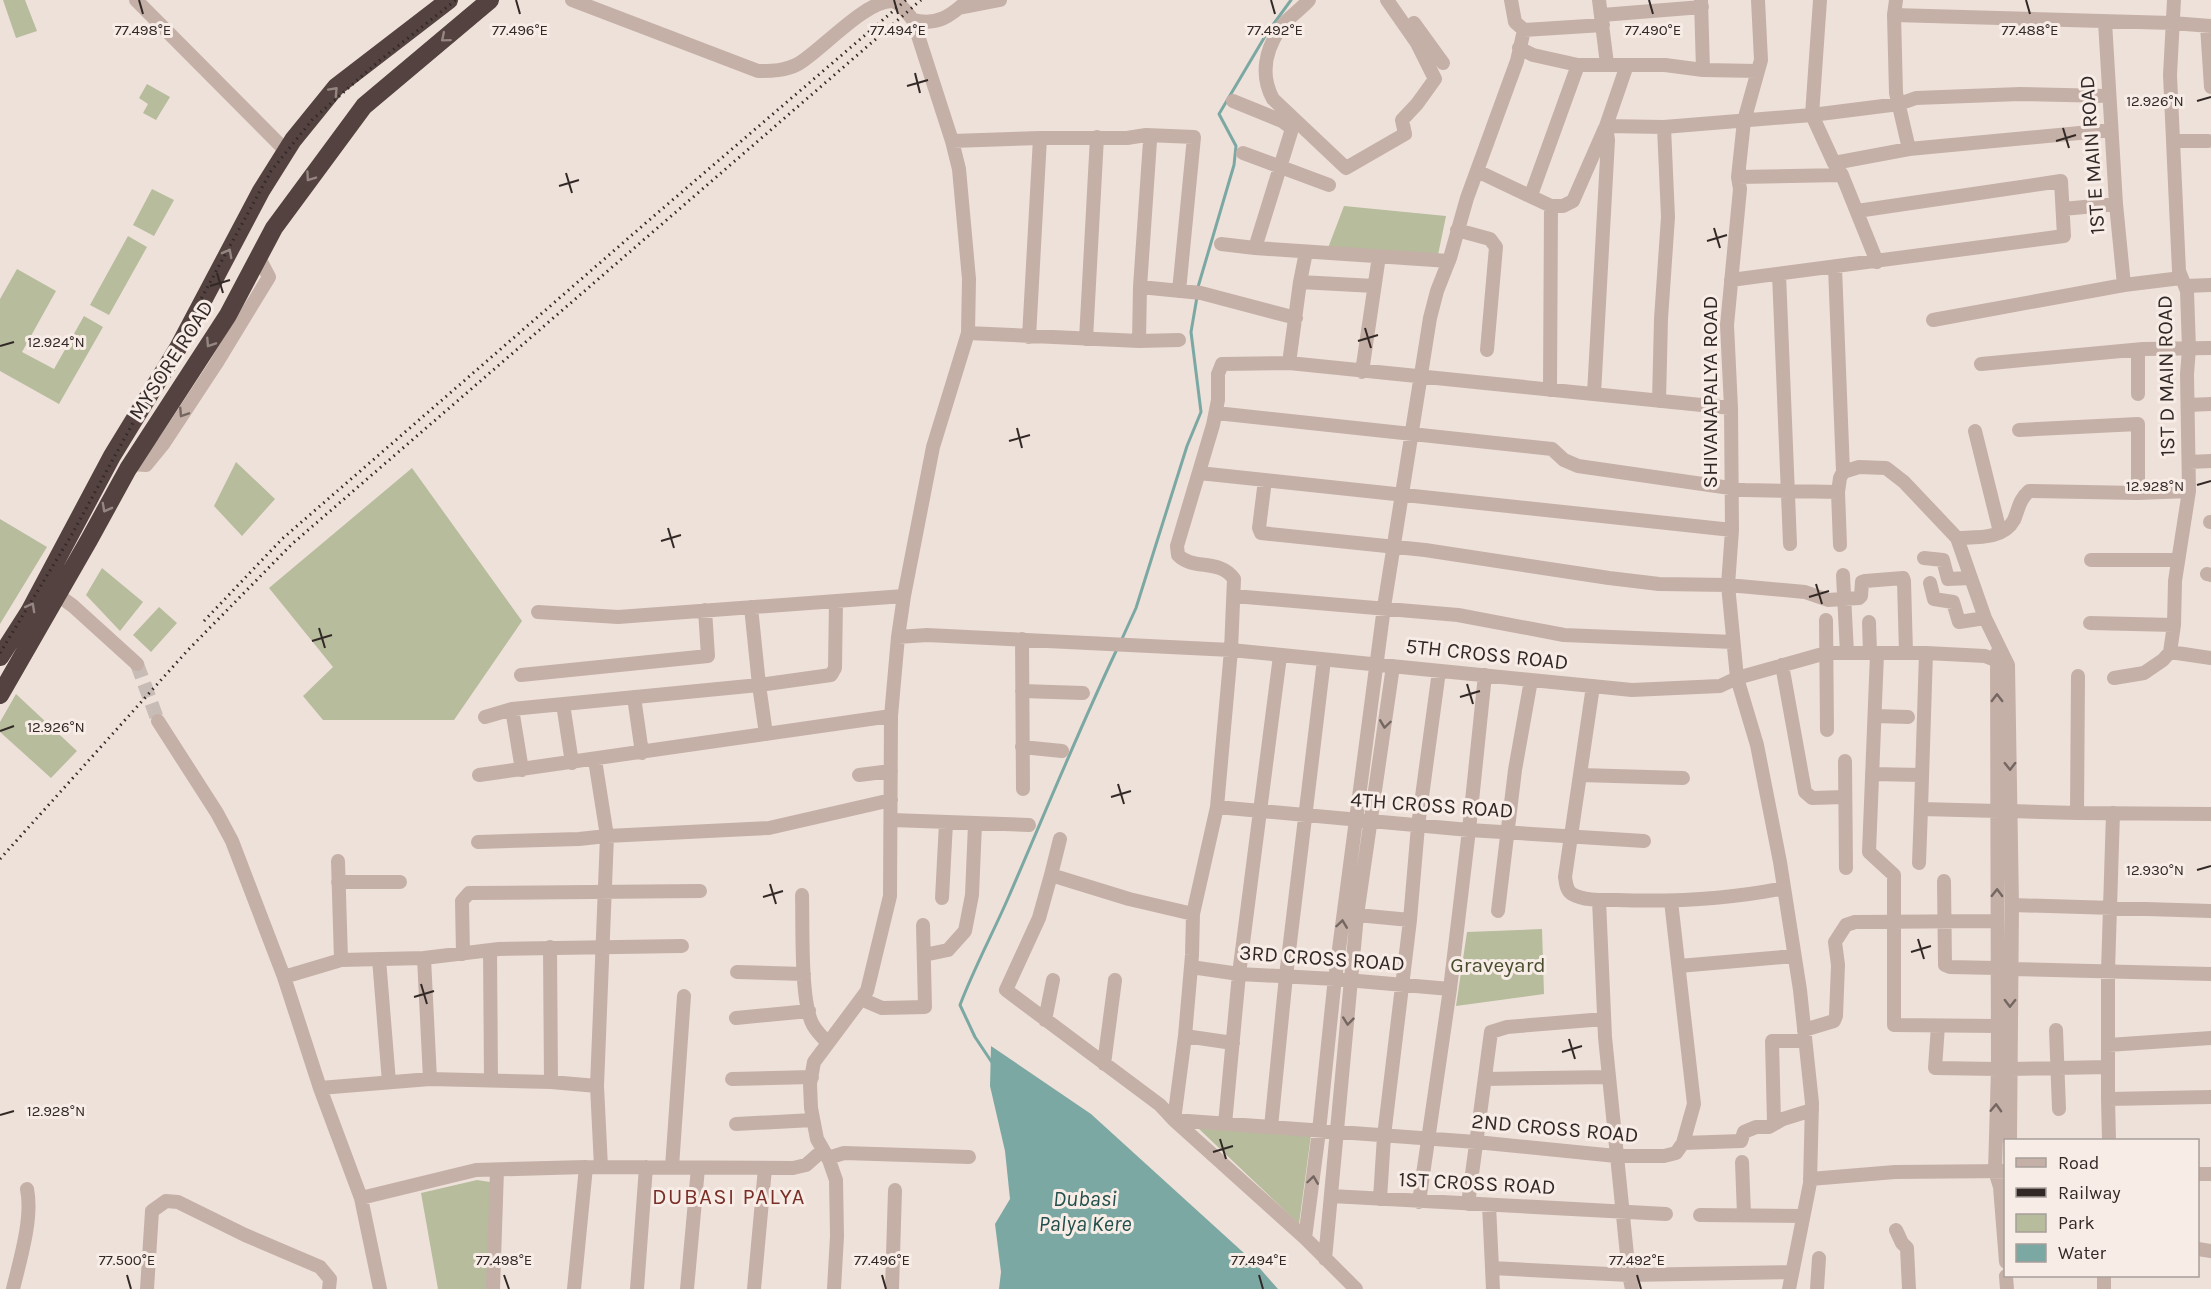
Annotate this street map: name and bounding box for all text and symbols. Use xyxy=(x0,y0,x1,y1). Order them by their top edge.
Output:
text: 77.498°E xyxy=(115,21,171,39)
text: 77.496°E xyxy=(492,21,548,39)
text: 77.494°E xyxy=(870,21,926,39)
text: 77.492°E xyxy=(1247,21,1303,39)
text: 77.490°E xyxy=(1625,21,1681,39)
text: 77.488°E xyxy=(2001,21,2059,39)
one-way arrow xyxy=(441,30,452,41)
street label: 1ST E MAIN ROAD xyxy=(2074,75,2110,235)
one-way arrow xyxy=(327,87,338,97)
text: 12.926°N xyxy=(2126,92,2184,110)
one-way arrow xyxy=(306,170,317,181)
one-way arrow xyxy=(221,249,232,259)
street label: 1ST D MAIN ROAD xyxy=(2153,295,2179,457)
street label: MYSORE ROAD xyxy=(124,296,218,424)
street label: SHIVANAPALYA ROAD xyxy=(1698,296,1722,488)
text: 12.924°N xyxy=(27,333,85,351)
one-way arrow xyxy=(206,336,217,347)
one-way arrow xyxy=(179,406,190,417)
text: 12.928°N xyxy=(2126,477,2184,495)
one-way arrow xyxy=(102,502,113,513)
one-way arrow xyxy=(24,603,35,613)
street label: 5TH CROSS ROAD xyxy=(1404,634,1570,674)
one-way arrow xyxy=(1991,693,2003,702)
text: 12.926°N xyxy=(27,718,85,736)
one-way arrow xyxy=(1380,719,1392,728)
one-way arrow xyxy=(2004,761,2017,770)
street label: 4TH CROSS ROAD xyxy=(1350,787,1514,823)
text: 12.930°N xyxy=(2126,861,2184,879)
one-way arrow xyxy=(1990,888,2003,897)
one-way arrow xyxy=(1336,919,1348,928)
street label: 3RD CROSS ROAD xyxy=(1238,940,1406,976)
park label: Graveyard xyxy=(1450,953,1546,977)
one-way arrow xyxy=(2004,998,2017,1007)
one-way arrow xyxy=(1342,1016,1355,1026)
text: 12.928°N xyxy=(27,1102,85,1120)
one-way arrow xyxy=(1990,1104,2003,1113)
street label: 2ND CROSS ROAD xyxy=(1471,1109,1639,1147)
legend xyxy=(2004,1139,2199,1277)
text: Road xyxy=(2058,1152,2099,1174)
street label: 1ST CROSS ROAD xyxy=(1398,1167,1556,1199)
one-way arrow xyxy=(1306,1175,1318,1184)
text: Railway xyxy=(2058,1182,2121,1204)
district label: DUBASI PALYA xyxy=(652,1184,806,1210)
water label: Dubasi Palya Kere xyxy=(1039,1186,1131,1237)
text: Park xyxy=(2058,1212,2095,1234)
text: Water xyxy=(2058,1242,2106,1264)
text: 77.500°E xyxy=(99,1251,155,1269)
text: 77.498°E xyxy=(476,1251,532,1269)
text: 77.496°E xyxy=(854,1251,910,1269)
text: 77.494°E xyxy=(1231,1251,1287,1269)
text: 77.492°E xyxy=(1609,1251,1665,1269)

